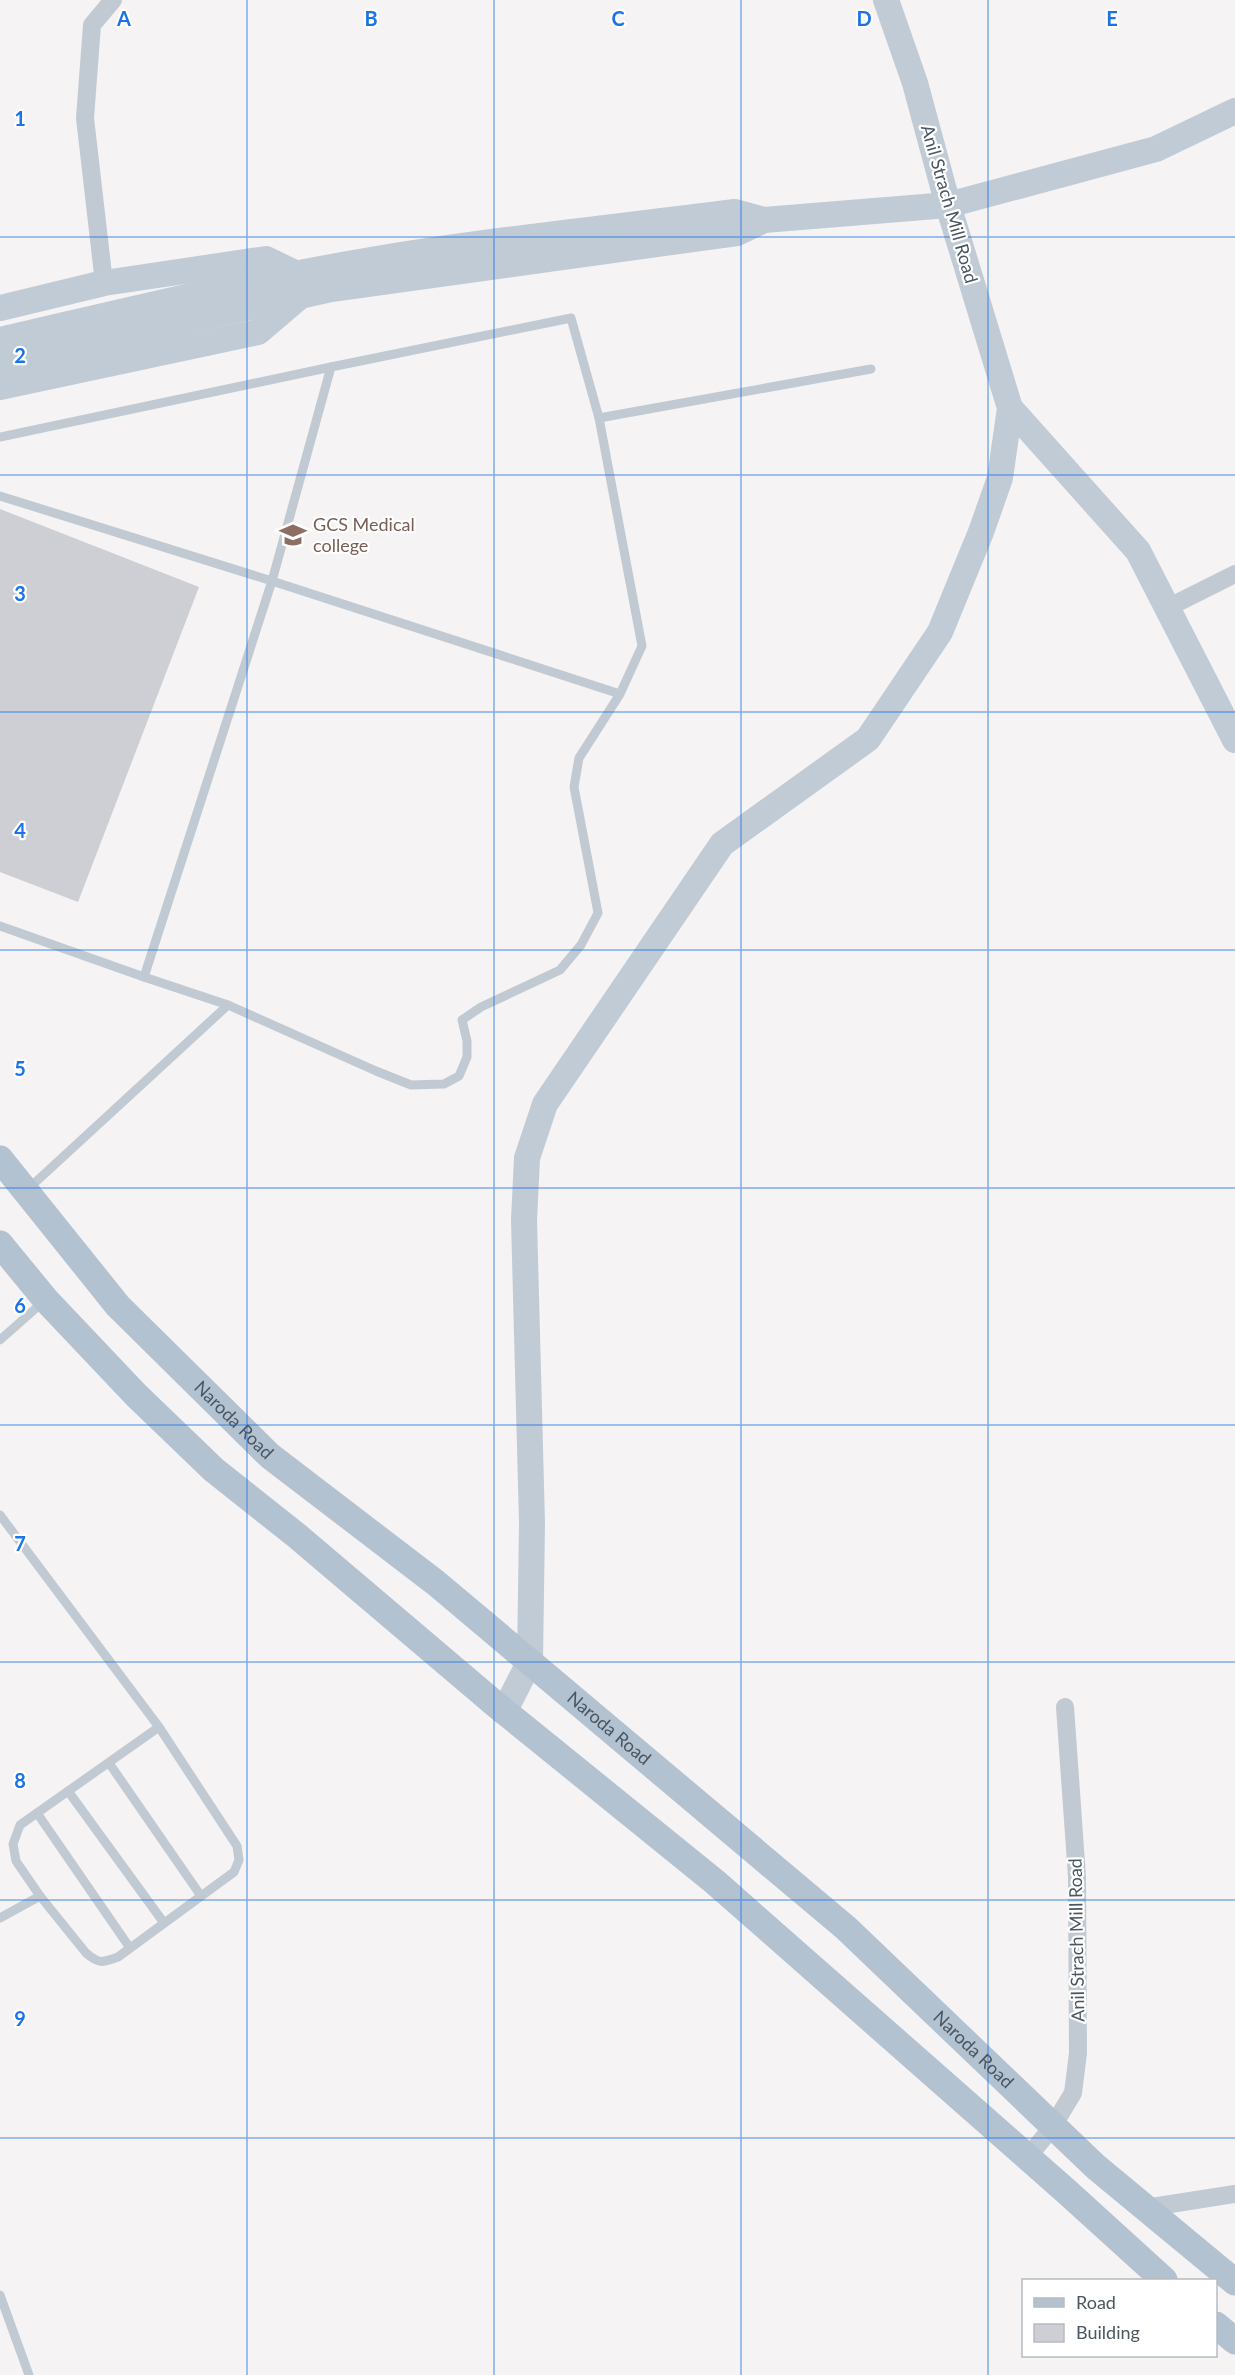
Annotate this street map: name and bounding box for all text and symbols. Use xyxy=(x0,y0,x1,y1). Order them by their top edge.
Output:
text: A xyxy=(116,6,131,30)
text: B xyxy=(364,6,378,30)
text: C xyxy=(611,6,625,30)
text: D xyxy=(856,6,872,30)
text: E xyxy=(1106,6,1118,30)
text: 1 xyxy=(14,106,26,130)
street label: Anil Strach Mill Road xyxy=(917,122,983,285)
text: 2 xyxy=(14,343,26,367)
place label: GCS Medical college xyxy=(313,513,415,556)
school or university icon: GCS Medical college xyxy=(278,520,308,550)
text: 3 xyxy=(14,581,26,605)
text: 4 xyxy=(14,818,26,842)
text: 5 xyxy=(14,1056,26,1080)
text: 6 xyxy=(14,1293,26,1317)
street label: Naroda Road xyxy=(190,1376,279,1463)
text: 7 xyxy=(14,1531,26,1555)
street label: Naroda Road xyxy=(563,1686,656,1769)
text: 8 xyxy=(14,1768,26,1792)
street label: Anil Strach Mill Road xyxy=(1064,1858,1088,2022)
text: 9 xyxy=(14,2006,26,2030)
street label: Naroda Road xyxy=(929,2006,1019,2092)
legend xyxy=(1022,2279,1217,2357)
text: Road xyxy=(1076,2291,1116,2313)
text: Building xyxy=(1076,2321,1140,2343)

